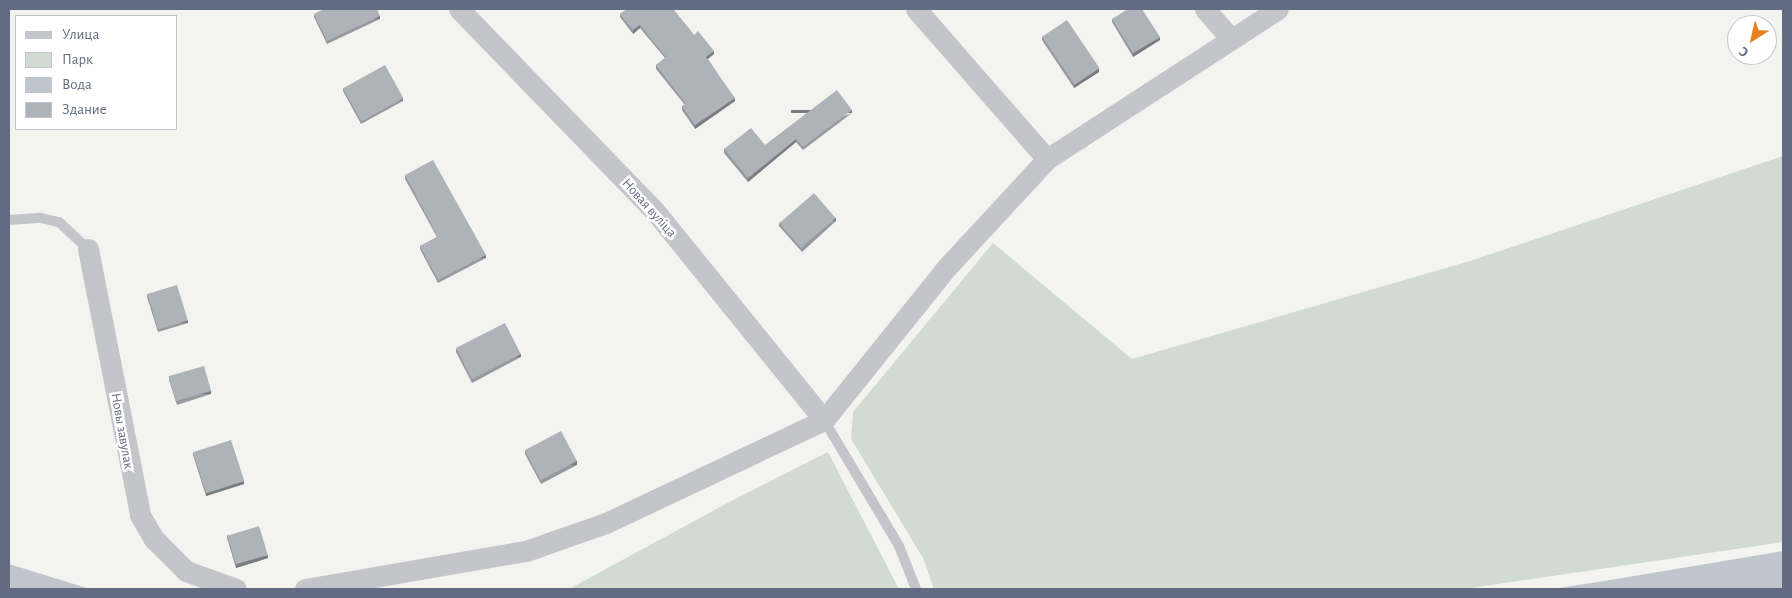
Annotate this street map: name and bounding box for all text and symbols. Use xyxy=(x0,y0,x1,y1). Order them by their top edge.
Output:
legend xyxy=(15,15,178,130)
north arrow xyxy=(1727,15,1777,65)
text: Улица xyxy=(62,27,99,42)
text: С xyxy=(1737,44,1751,59)
text: Парк xyxy=(62,52,93,67)
text: Вода xyxy=(62,77,92,92)
text: Здание xyxy=(62,102,107,117)
street label: Новая вуліца xyxy=(618,175,680,241)
street label: Новы завулак xyxy=(107,392,137,470)

